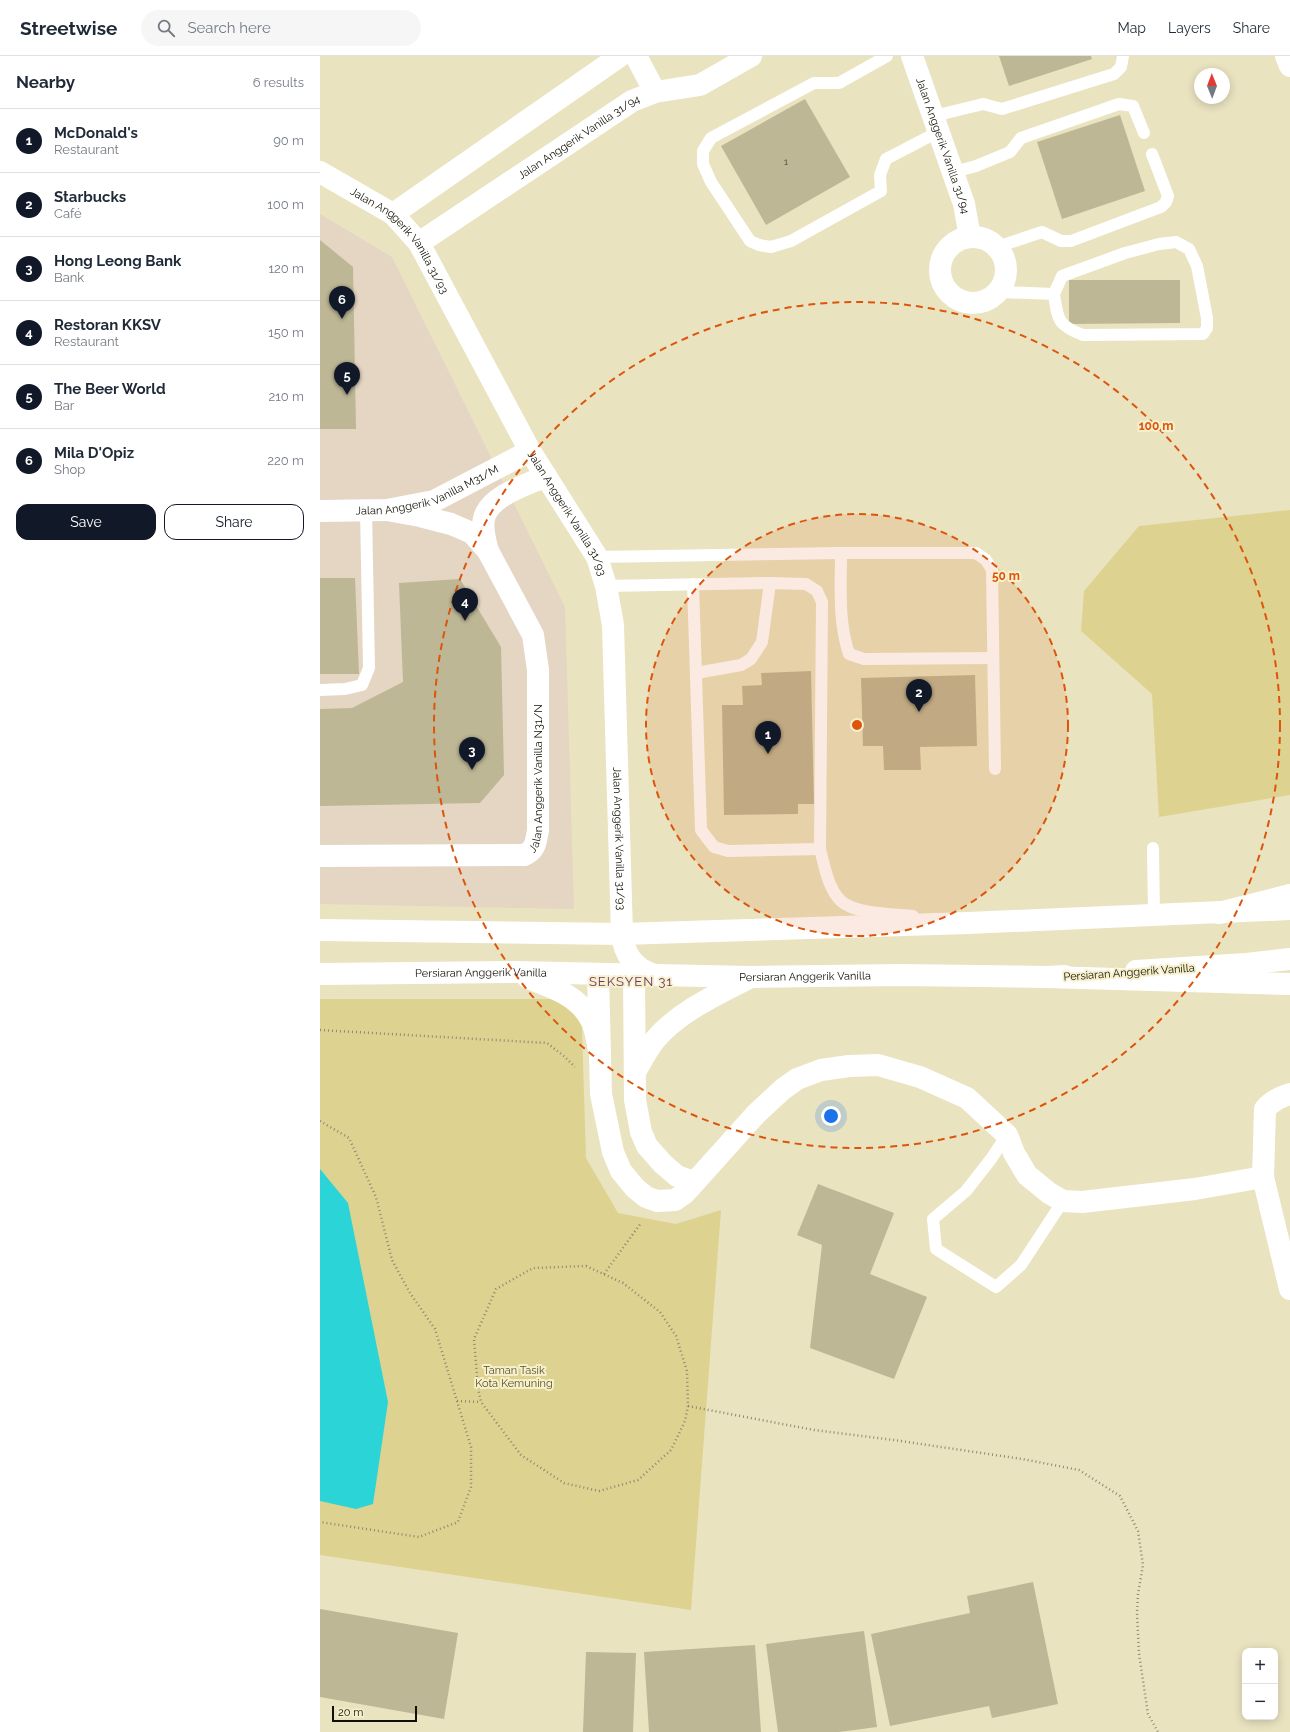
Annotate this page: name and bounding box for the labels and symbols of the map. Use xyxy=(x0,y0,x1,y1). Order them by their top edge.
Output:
north arrow xyxy=(1194,68,1230,104)
street label: Jalan Anggerik Vanilla 31/94 xyxy=(913,76,972,215)
street label: Jalan Anggerik Vanilla 31/94 xyxy=(516,93,642,182)
house number: 1 xyxy=(784,157,788,167)
street label: Jalan Anggerik Vanilla 31/93 xyxy=(348,185,451,296)
pin: 6 xyxy=(329,286,355,319)
pin: 5 xyxy=(334,362,360,395)
text: 100 m xyxy=(1139,419,1173,433)
street label: Jalan Anggerik Vanilla 31/93 xyxy=(525,449,609,578)
street label: Jalan Anggerik Vanilla M31/M xyxy=(356,463,501,517)
text: 50 m xyxy=(992,569,1020,583)
pin: 4 xyxy=(452,588,478,621)
pin: 2 xyxy=(906,679,932,712)
street label: Jalan Anggerik Vanilla N31/N xyxy=(526,704,545,855)
centre of rings xyxy=(850,718,864,732)
pin: 1 xyxy=(755,721,781,754)
pin: 3 xyxy=(459,737,485,770)
street label: Jalan Anggerik Vanilla 31/93 xyxy=(610,767,627,911)
street label: Persiaran Anggerik Vanilla xyxy=(1063,961,1195,984)
street label: Persiaran Anggerik Vanilla xyxy=(415,966,547,980)
street label: Persiaran Anggerik Vanilla xyxy=(739,969,871,984)
district label: SEKSYEN 31 xyxy=(589,974,673,989)
your location xyxy=(821,1106,841,1126)
park label: Taman Tasik Kota Kemuning xyxy=(475,1364,553,1390)
scale bar xyxy=(332,1704,417,1723)

